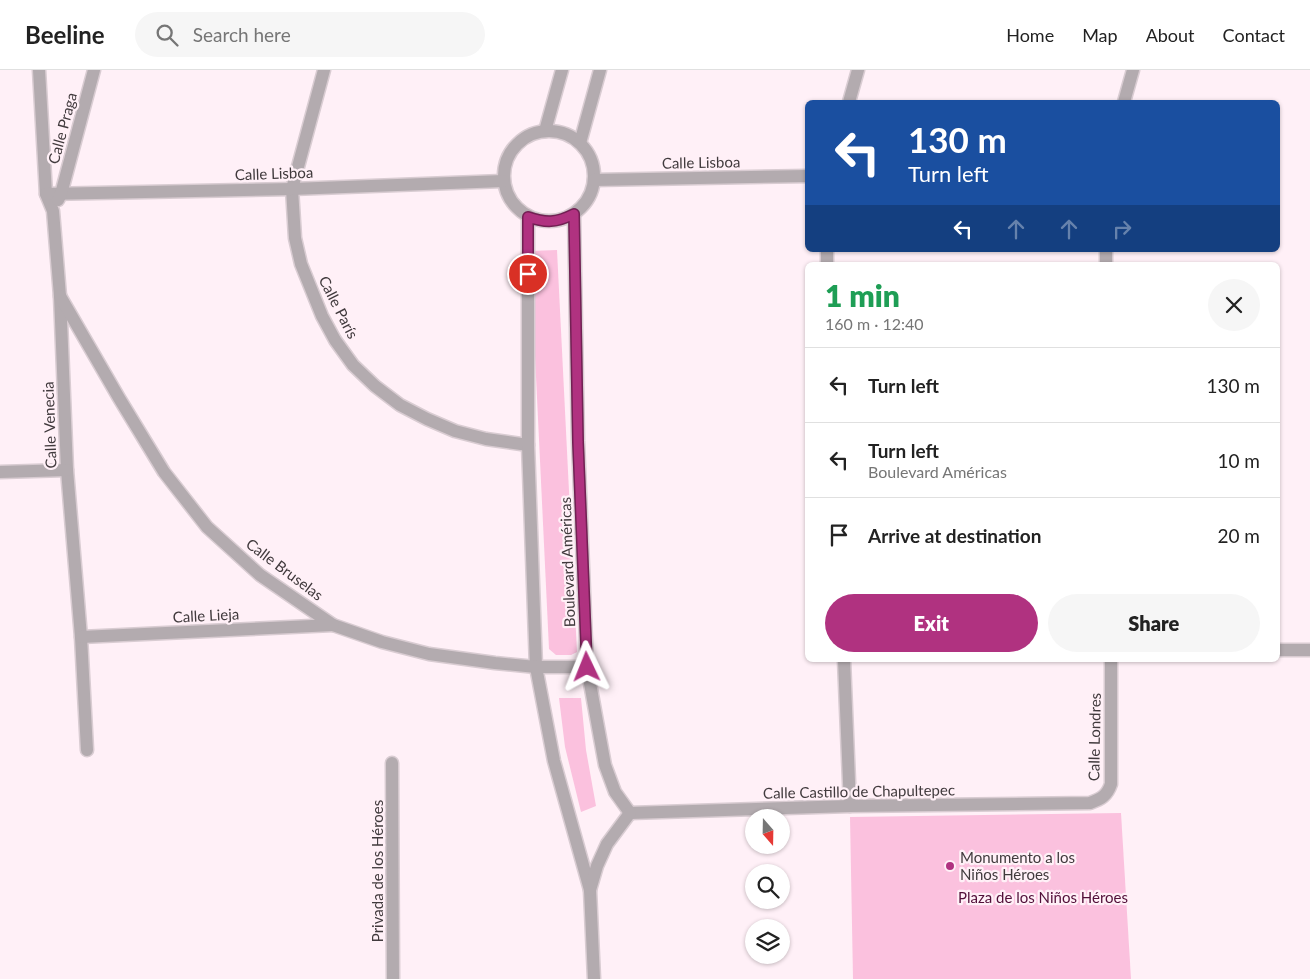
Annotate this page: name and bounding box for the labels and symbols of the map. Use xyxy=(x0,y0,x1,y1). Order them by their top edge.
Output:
street label: Calle Praga xyxy=(44,90,80,166)
street label: Calle Lisboa xyxy=(662,152,740,172)
street label: Calle Lisboa xyxy=(234,163,314,183)
pin xyxy=(507,253,549,295)
street label: Calle París xyxy=(316,273,362,341)
street label: Calle Venecia xyxy=(38,381,60,469)
street label: Boulevard Américas xyxy=(556,497,578,627)
street label: Calle Bruselas xyxy=(243,534,327,604)
street label: Calle Lieja xyxy=(172,604,240,626)
position arrow xyxy=(560,640,612,692)
street label: Calle Londres xyxy=(1084,693,1104,781)
street label: Calle Castillo de Chapultepec xyxy=(763,780,955,802)
street label: Privada de los Héroes xyxy=(368,800,386,942)
north arrow xyxy=(745,809,790,854)
place label: Monumento a los Niños Héroes xyxy=(960,848,1075,883)
marker: Monumento a los Niños Héroes xyxy=(944,860,956,872)
park label: Plaza de los Niños Héroes xyxy=(958,888,1128,906)

